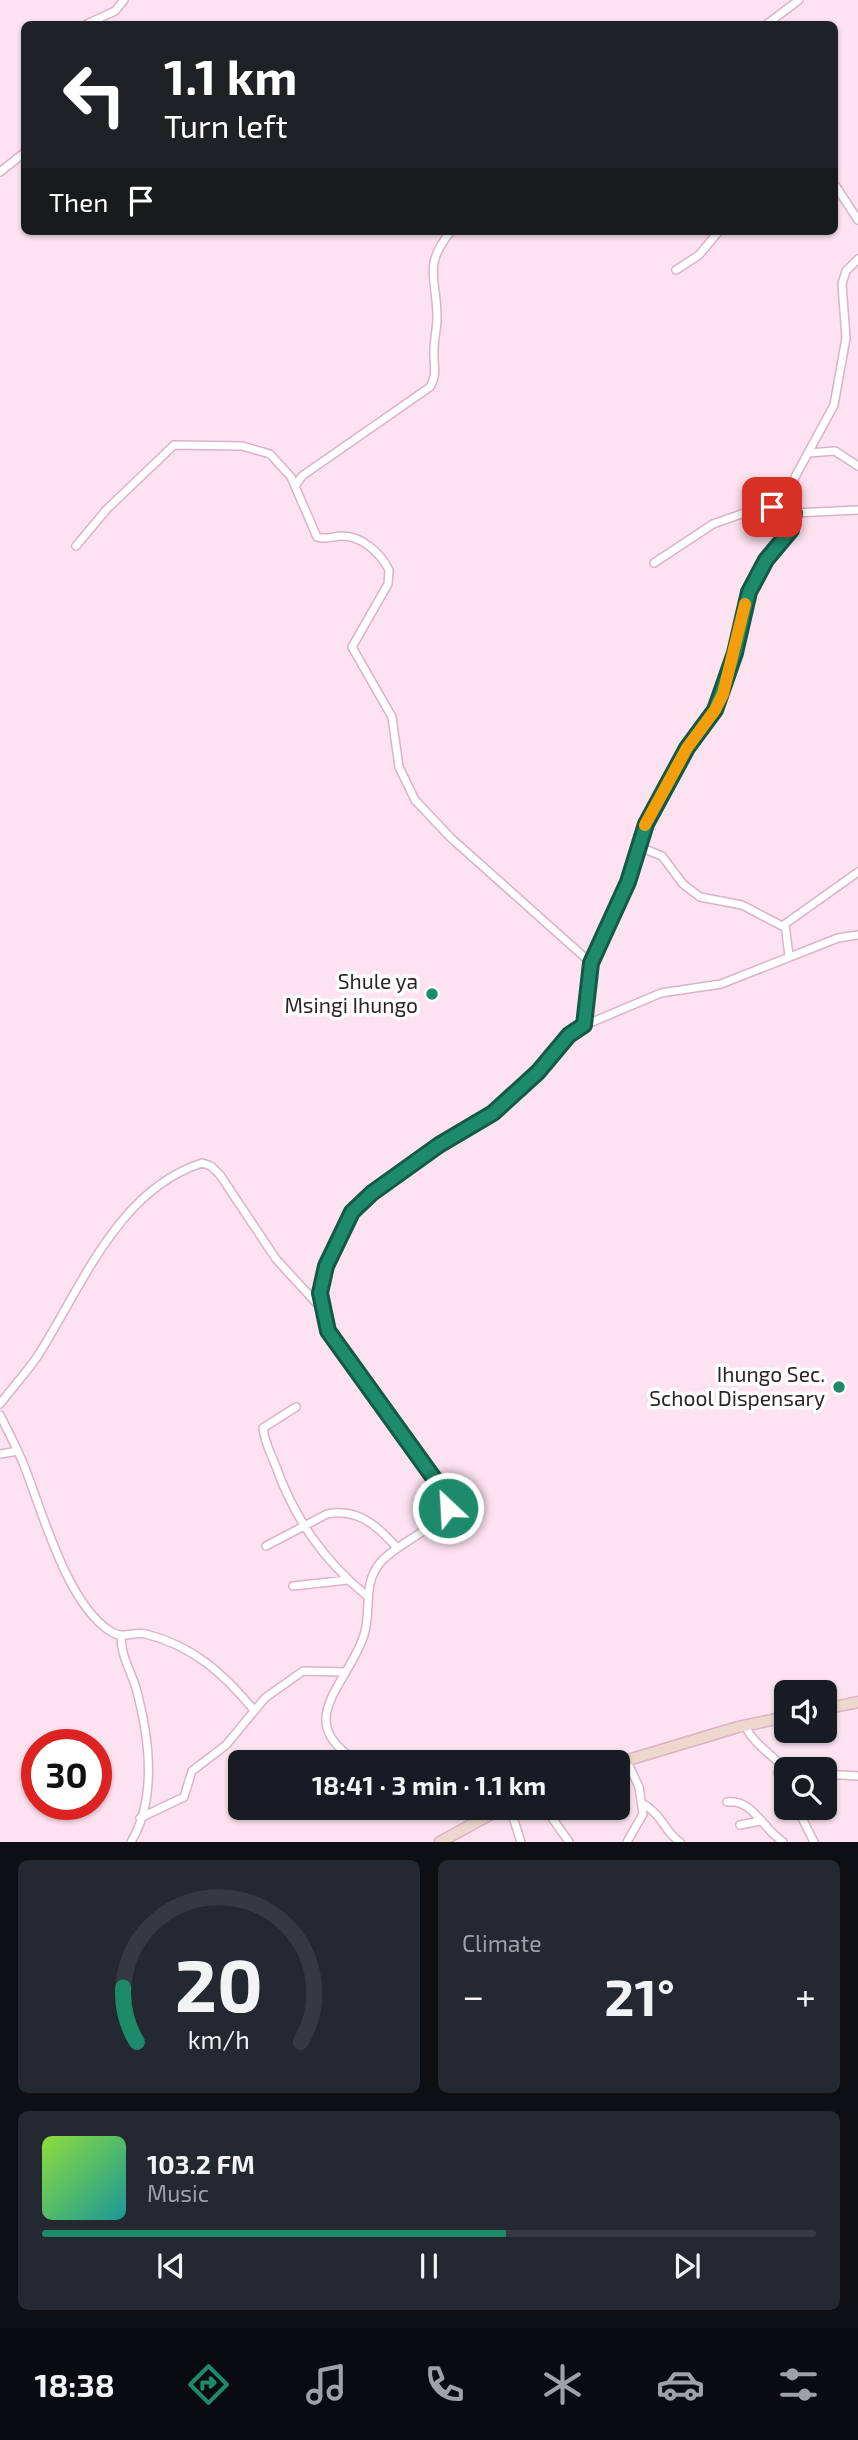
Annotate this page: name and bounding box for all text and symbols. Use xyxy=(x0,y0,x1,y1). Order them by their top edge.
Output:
text: 1.1 km xyxy=(164,46,297,105)
icon: left xyxy=(49,49,140,140)
text: Turn left xyxy=(164,106,288,144)
icon: arrive xyxy=(122,182,160,220)
text: Then xyxy=(49,186,108,217)
pin xyxy=(742,477,802,537)
icon: arrive xyxy=(753,488,791,526)
place label: Shule ya Msingi Ihungo xyxy=(284,968,418,1017)
marker: Shule ya Msingi Ihungo xyxy=(424,986,440,1002)
place label: Ihungo Sec. School Dispensary xyxy=(649,1361,825,1410)
marker: Ihungo Sec. School Dispensary xyxy=(831,1379,847,1395)
position arrow xyxy=(411,1471,485,1545)
map controls xyxy=(774,1680,837,1820)
button: sound xyxy=(774,1680,837,1743)
speed limit sign: 30 xyxy=(21,1729,112,1820)
button: search xyxy=(774,1757,837,1820)
text: 18:41 · 3 min · 1.1 km xyxy=(312,1769,546,1800)
text: Climate xyxy=(462,1929,542,1957)
text: 20 xyxy=(175,1940,263,2028)
text: 21° xyxy=(604,1964,675,2026)
text: − xyxy=(462,1972,484,2018)
text: + xyxy=(795,1972,816,2018)
text: km/h xyxy=(188,2024,250,2054)
text: 103.2 FM xyxy=(147,2148,255,2179)
text: Music xyxy=(147,2179,209,2207)
icon: previous xyxy=(152,2247,190,2285)
icon: pause xyxy=(410,2247,448,2285)
icon: next xyxy=(668,2247,706,2285)
icon: directions xyxy=(184,2360,233,2409)
icon: music xyxy=(302,2360,351,2409)
icon: phone xyxy=(420,2360,469,2409)
icon: climate xyxy=(538,2360,587,2409)
icon: car xyxy=(656,2360,705,2409)
icon: filters xyxy=(774,2360,823,2409)
text: 18:38 xyxy=(35,2365,115,2403)

